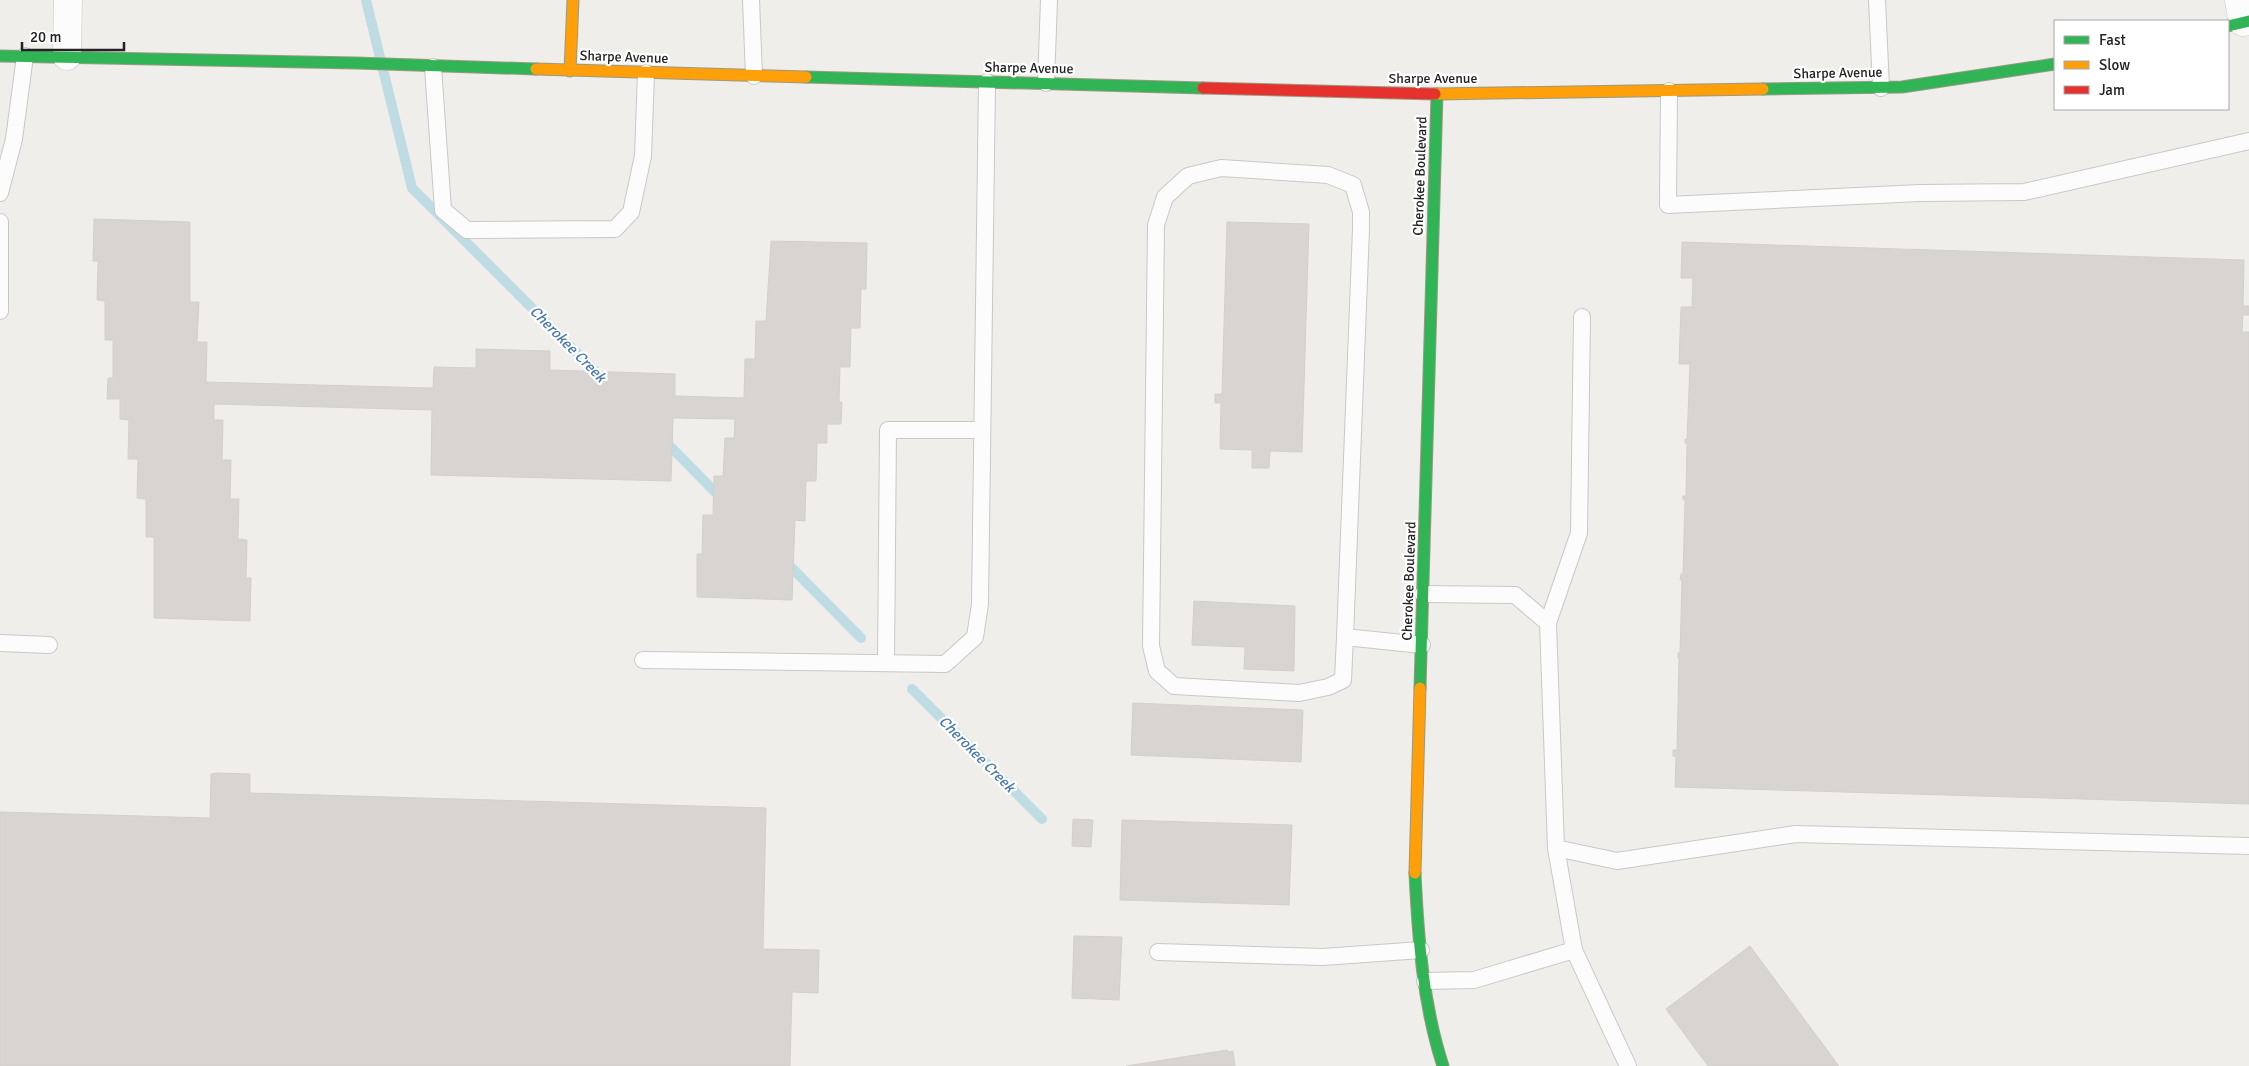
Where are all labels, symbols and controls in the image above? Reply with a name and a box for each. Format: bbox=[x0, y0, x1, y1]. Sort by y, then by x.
scale bar bbox=[22, 20, 125, 52]
legend bbox=[2054, 20, 2229, 110]
text: 20 m bbox=[30, 28, 61, 46]
text: Fast bbox=[2099, 31, 2126, 49]
street label: Sharpe Avenue bbox=[579, 47, 669, 67]
text: Slow bbox=[2099, 56, 2130, 74]
street label: Sharpe Avenue bbox=[984, 59, 1074, 77]
street label: Sharpe Avenue bbox=[1793, 64, 1883, 82]
street label: Sharpe Avenue bbox=[1389, 70, 1477, 87]
text: Jam bbox=[2099, 81, 2125, 99]
street label: Cherokee Boulevard bbox=[1409, 116, 1431, 236]
water label: Cherokee Creek bbox=[526, 302, 611, 387]
street label: Cherokee Boulevard bbox=[1398, 521, 1420, 641]
water label: Cherokee Creek bbox=[935, 712, 1020, 797]

